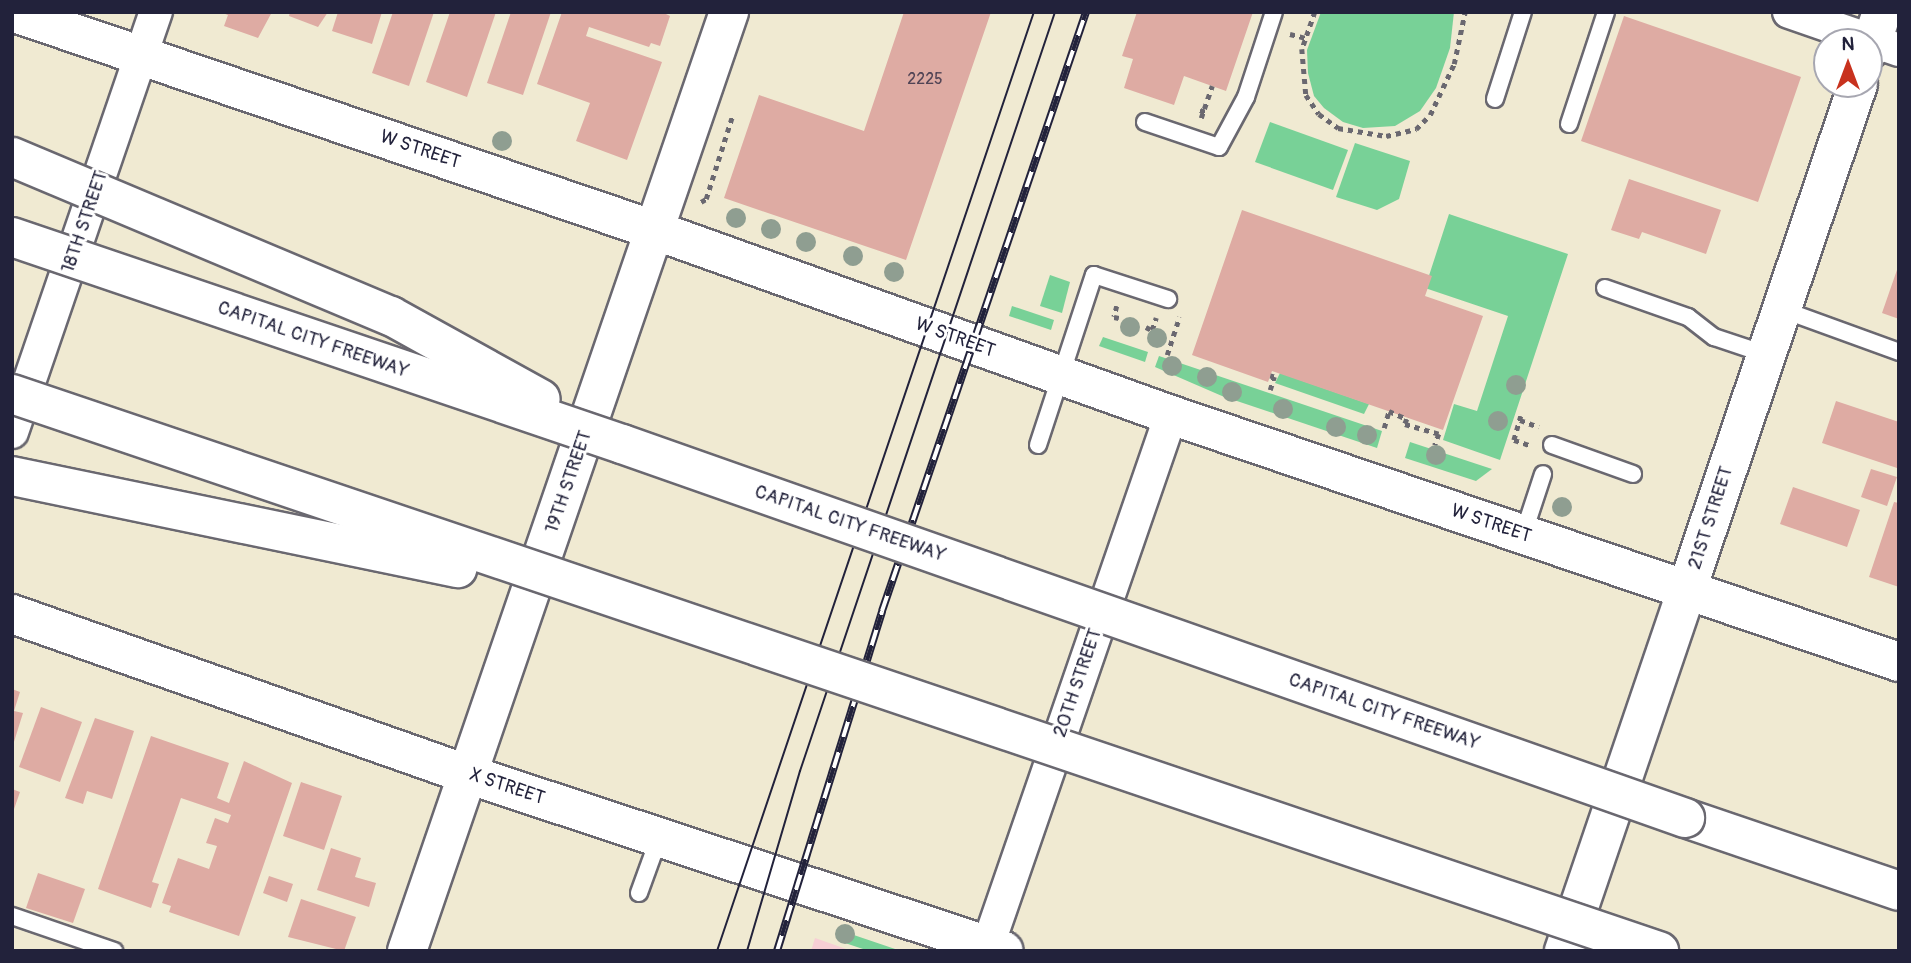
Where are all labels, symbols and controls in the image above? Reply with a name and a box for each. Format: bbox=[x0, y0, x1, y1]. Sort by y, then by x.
north arrow bbox=[1813, 28, 1883, 98]
text: N bbox=[1842, 32, 1854, 56]
house number: 2225 bbox=[907, 69, 943, 89]
street label: W STREET bbox=[377, 126, 463, 174]
street label: 18TH STREET bbox=[57, 168, 113, 276]
street label: CAPITAL CITY FREEWAY bbox=[215, 297, 411, 383]
street label: W STREET bbox=[912, 313, 998, 363]
street label: 19TH STREET bbox=[541, 428, 597, 536]
street label: 21ST STREET bbox=[1684, 464, 1738, 572]
street label: CAPITAL CITY FREEWAY bbox=[752, 481, 948, 567]
street label: W STREET bbox=[1448, 500, 1534, 548]
street label: 20TH STREET bbox=[1049, 626, 1107, 740]
street label: CAPITAL CITY FREEWAY bbox=[1286, 669, 1482, 755]
street label: X STREET bbox=[466, 764, 548, 810]

